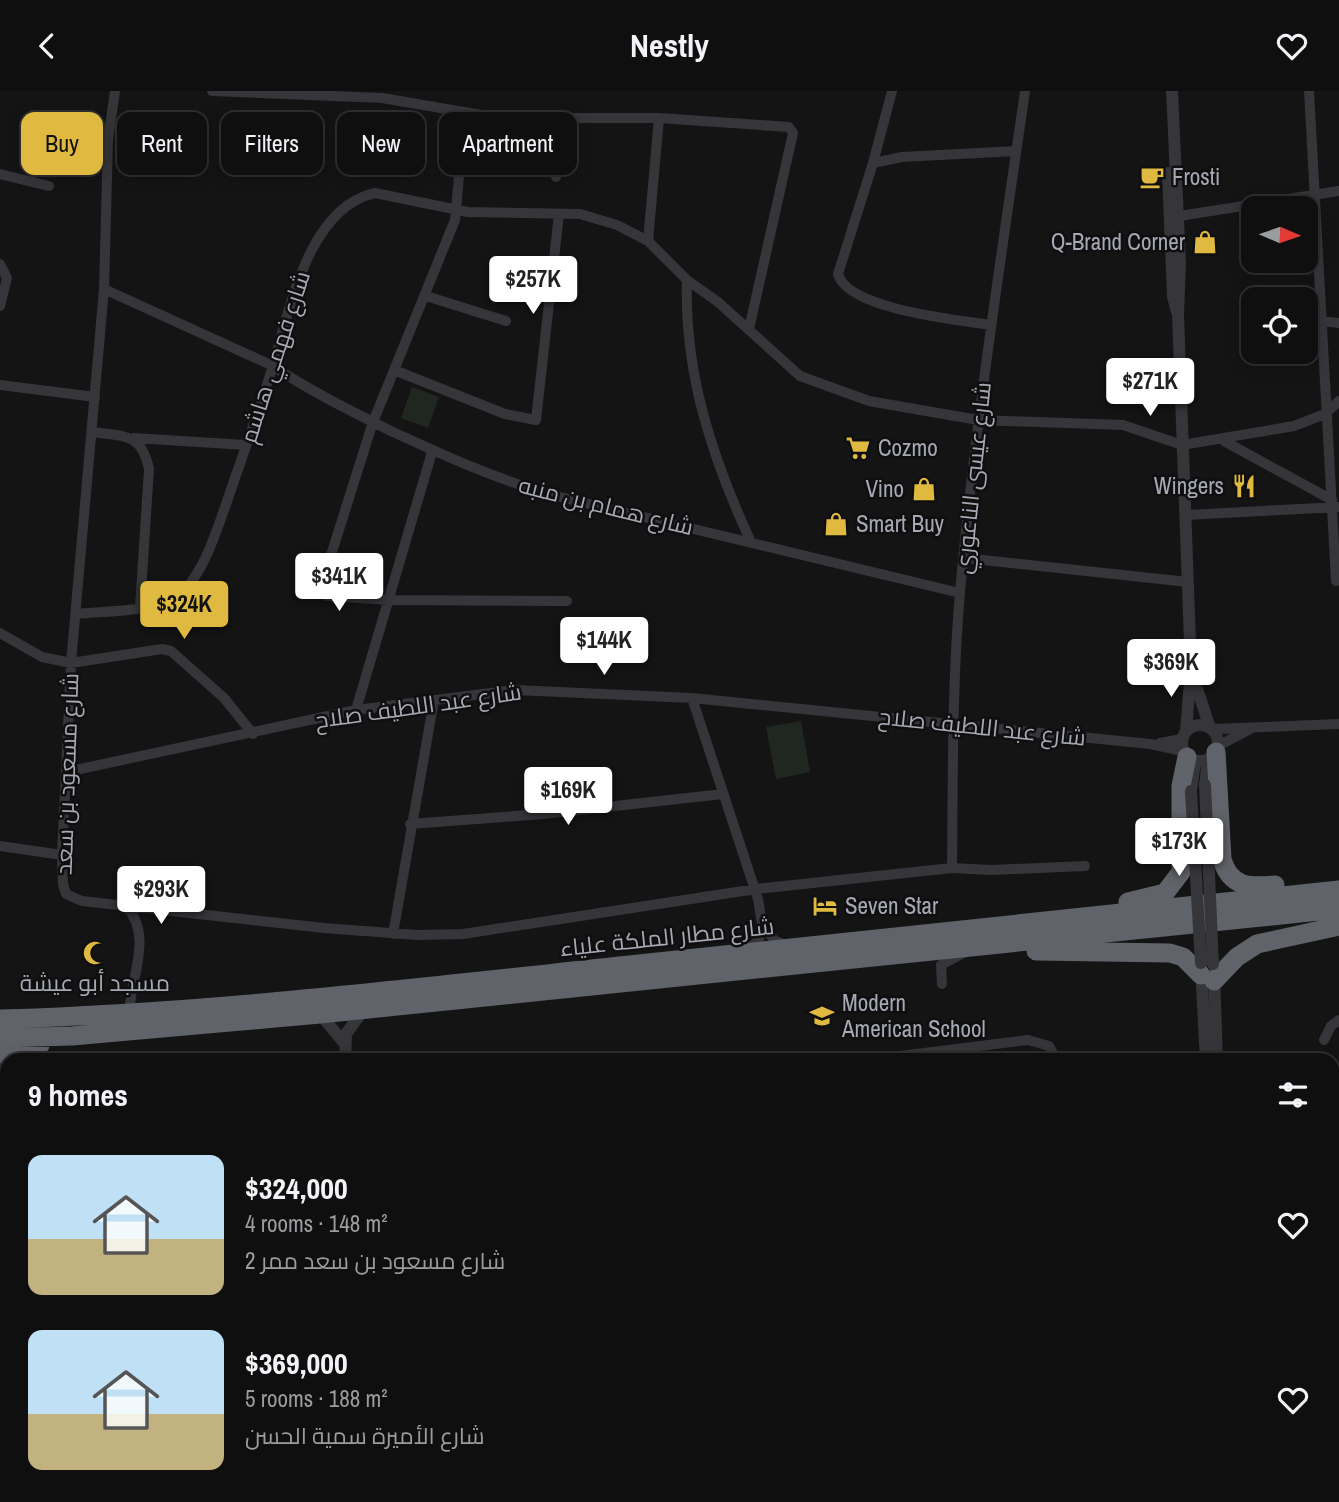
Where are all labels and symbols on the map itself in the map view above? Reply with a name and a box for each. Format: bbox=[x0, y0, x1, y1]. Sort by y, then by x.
place label: Frosti bbox=[1172, 161, 1220, 192]
cafe icon: Frosti bbox=[1138, 163, 1166, 191]
north arrow bbox=[1241, 196, 1318, 273]
place label: Q-Brand Corner bbox=[1051, 226, 1186, 257]
shop icon: Q-Brand Corner bbox=[1191, 228, 1219, 256]
pin: $257K bbox=[484, 257, 582, 316]
street label: شارع فهمي هاشم bbox=[232, 267, 320, 448]
pin: $271K bbox=[1101, 359, 1199, 418]
street label: شارع عيسى الناعوري bbox=[947, 380, 1001, 576]
place label: Cozmo bbox=[878, 432, 938, 463]
supermarket icon: Cozmo bbox=[844, 434, 872, 462]
street label: شارع همام بن منبه bbox=[515, 469, 697, 543]
place label: Wingers bbox=[1154, 470, 1224, 501]
restaurant icon: Wingers bbox=[1230, 472, 1258, 500]
place label: Vino bbox=[866, 473, 904, 504]
shop icon: Vino bbox=[910, 475, 938, 503]
place label: Smart Buy bbox=[856, 508, 945, 539]
shop icon: Smart Buy bbox=[822, 510, 850, 538]
pin: $341K bbox=[290, 553, 388, 613]
pin: $324K bbox=[135, 581, 233, 641]
pin: $144K bbox=[555, 617, 653, 677]
pin: $369K bbox=[1122, 639, 1220, 699]
street label: شارع مسعود بن سعد bbox=[47, 672, 87, 876]
street label: شارع عبد اللطيف صلاح bbox=[313, 676, 523, 736]
street label: شارع عبد اللطيف صلاح bbox=[877, 700, 1087, 754]
pin: $169K bbox=[519, 767, 617, 827]
pin: $173K bbox=[1130, 819, 1228, 878]
pin: $293K bbox=[112, 867, 210, 926]
place label: Seven Star bbox=[845, 890, 939, 921]
hotel icon: Seven Star bbox=[811, 892, 839, 920]
street label: شارع مطار الملكة علياء bbox=[558, 910, 776, 964]
mosque icon: مسجد أبو عيشة bbox=[81, 939, 109, 967]
place label: مسجد أبو عيشة bbox=[20, 967, 170, 998]
place label: Modern American School bbox=[841, 987, 986, 1044]
school or university icon: Modern American School bbox=[808, 1002, 836, 1030]

